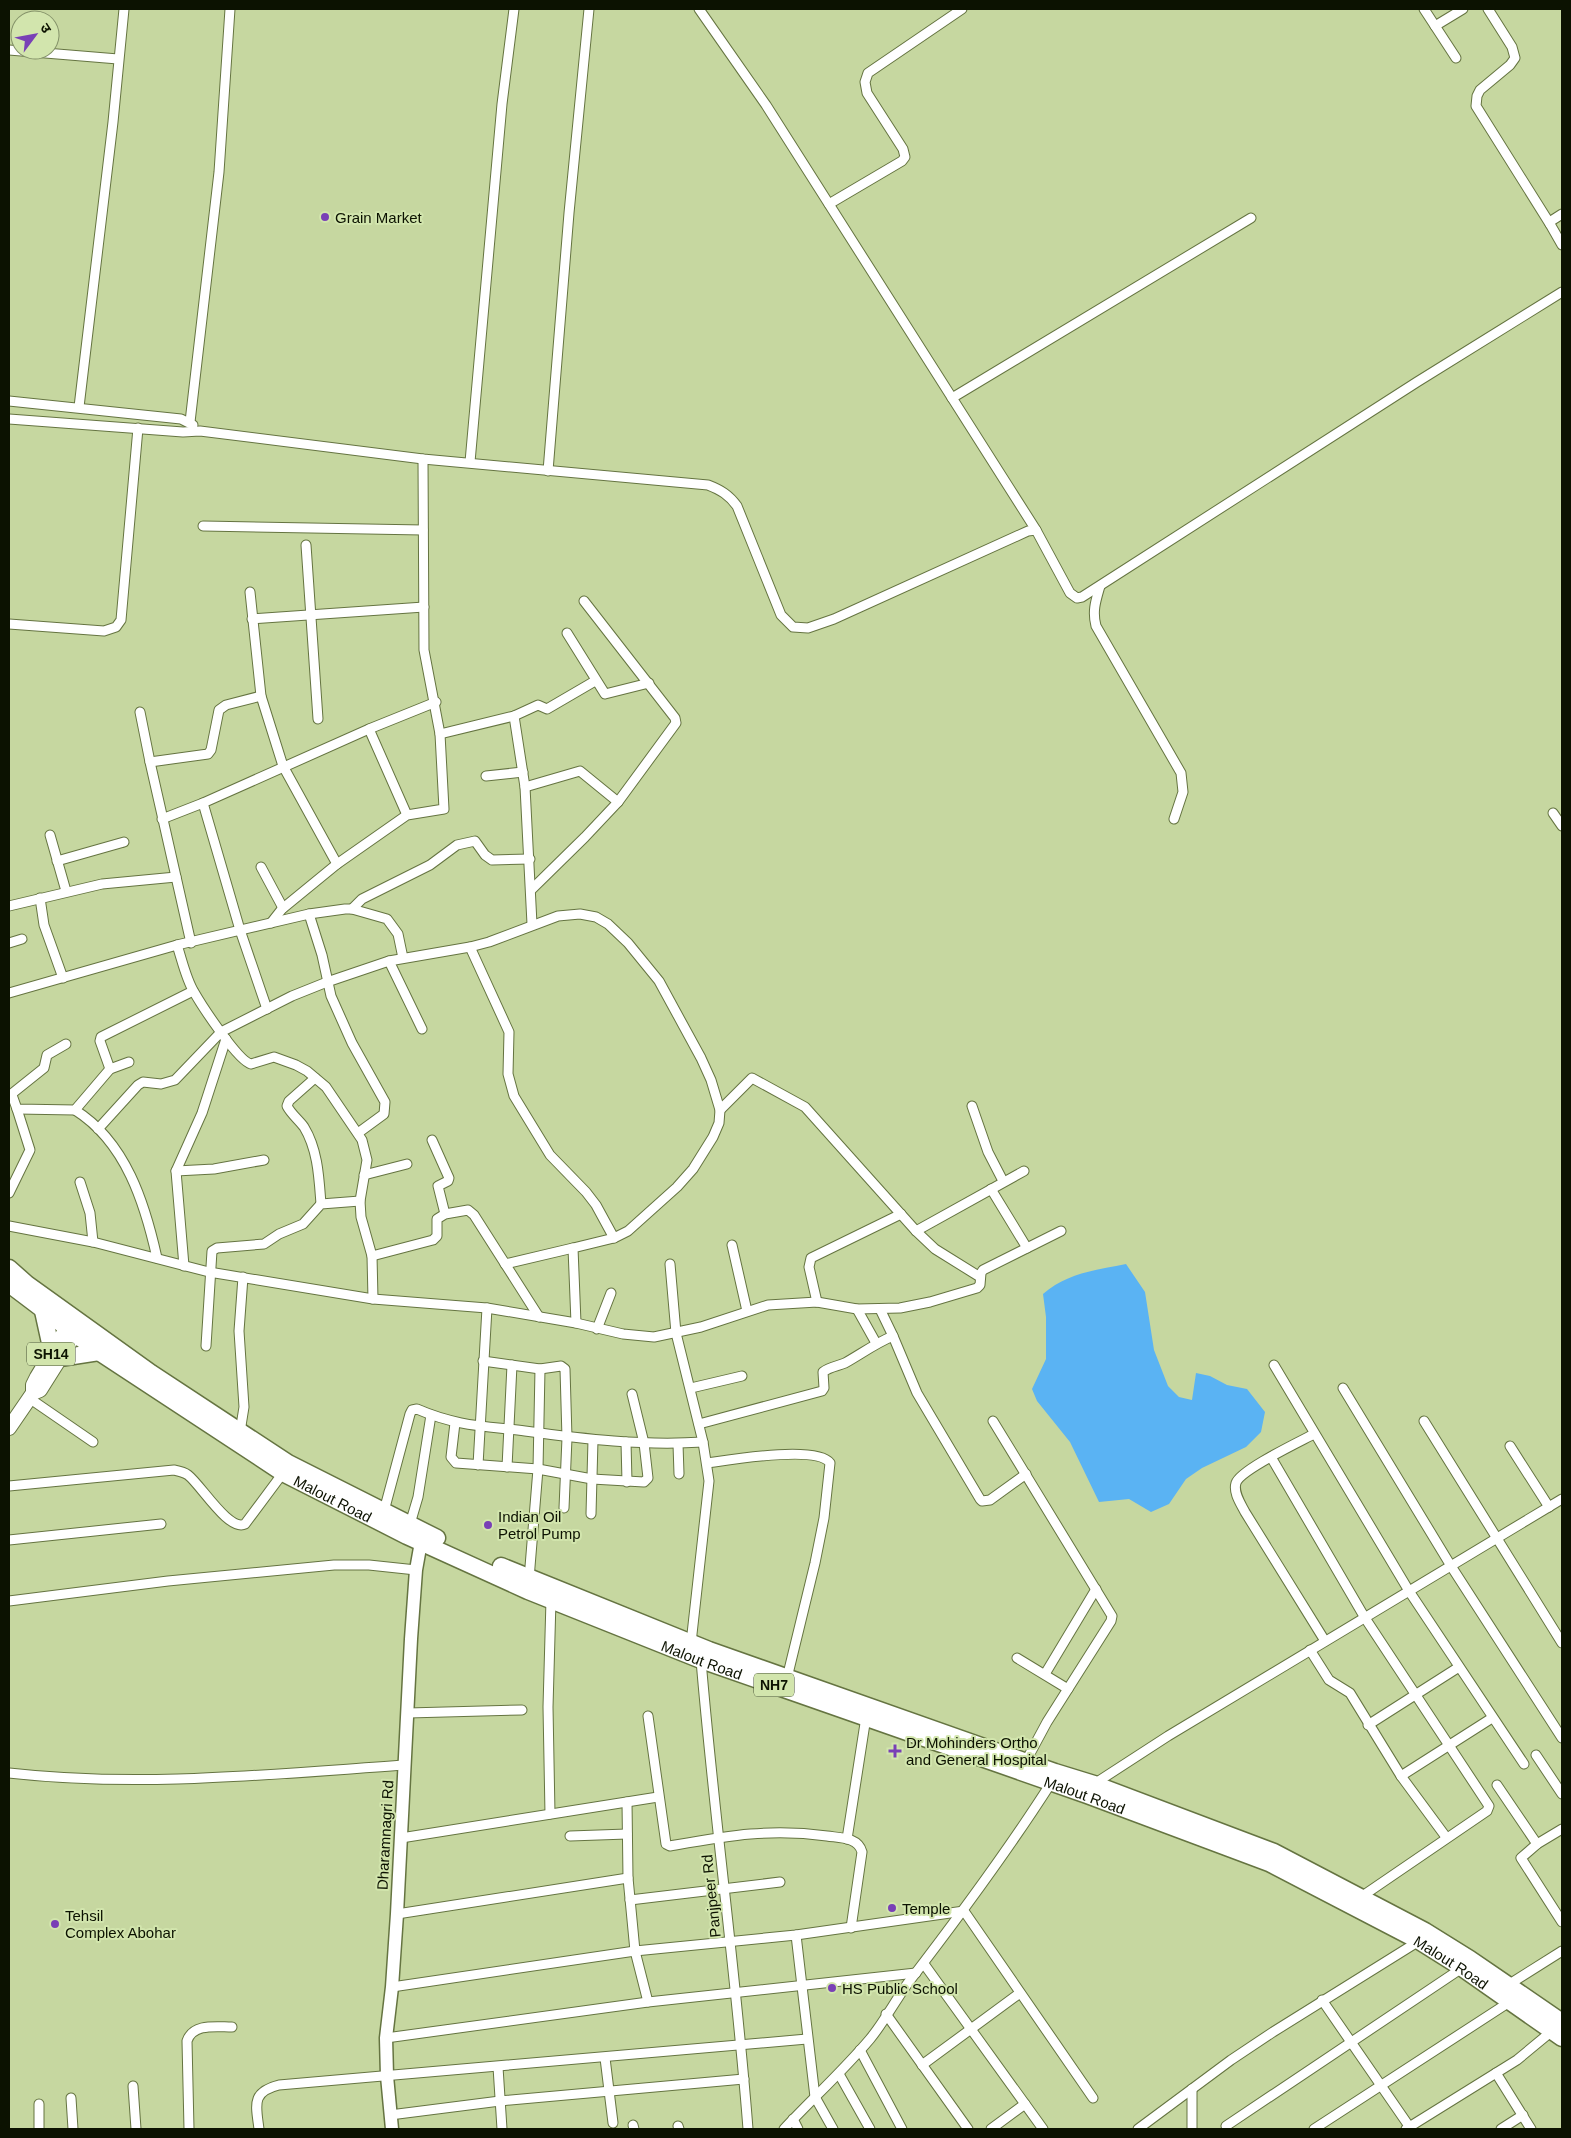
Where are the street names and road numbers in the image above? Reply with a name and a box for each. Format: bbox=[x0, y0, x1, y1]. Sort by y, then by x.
road number: SH14 bbox=[27, 1342, 75, 1366]
street label: Malout Road bbox=[291, 1472, 375, 1525]
street label: Malout Road bbox=[659, 1637, 745, 1682]
road number: NH7 bbox=[754, 1674, 794, 1696]
street label: Malout Road bbox=[1042, 1772, 1128, 1817]
street label: Dharamnagri Rd bbox=[374, 1780, 396, 1890]
street label: Panjpeer Rd bbox=[698, 1854, 724, 1938]
street label: Malout Road bbox=[1411, 1932, 1492, 1992]

